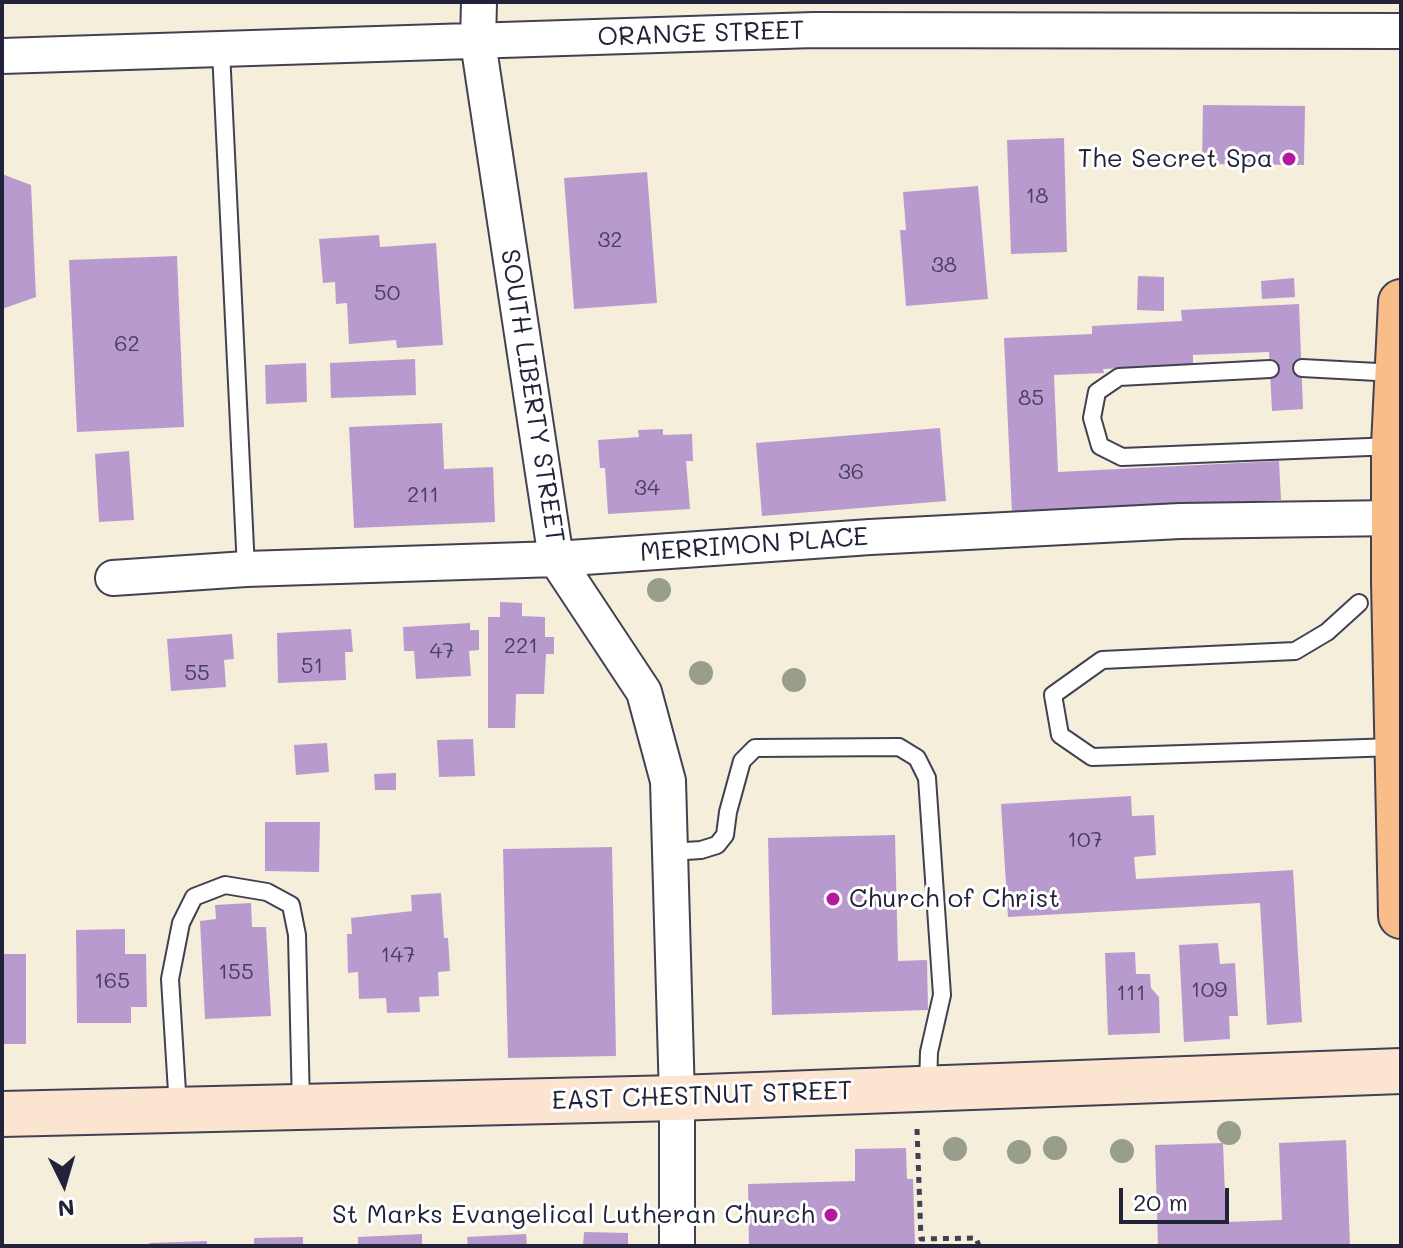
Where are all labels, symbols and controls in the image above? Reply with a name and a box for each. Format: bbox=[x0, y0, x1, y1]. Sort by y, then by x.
street label: ORANGE STREET bbox=[597, 15, 805, 53]
place label: The Secret Spa bbox=[1078, 143, 1273, 175]
marker: The Secret Spa bbox=[1280, 150, 1298, 168]
house number: 18 bbox=[1025, 183, 1049, 209]
house number: 32 bbox=[597, 227, 623, 253]
street label: SOUTH LIBERTY STREET bbox=[493, 247, 571, 545]
house number: 38 bbox=[931, 252, 957, 278]
house number: 50 bbox=[374, 280, 400, 306]
house number: 62 bbox=[114, 331, 140, 357]
house number: 85 bbox=[1018, 385, 1044, 411]
house number: 36 bbox=[838, 459, 864, 485]
house number: 34 bbox=[634, 475, 660, 501]
house number: 211 bbox=[407, 482, 439, 508]
street label: MERRIMON PLACE bbox=[639, 521, 869, 569]
house number: 221 bbox=[504, 633, 538, 659]
house number: 47 bbox=[429, 638, 455, 664]
house number: 51 bbox=[301, 653, 323, 679]
house number: 55 bbox=[184, 660, 210, 686]
house number: 107 bbox=[1067, 827, 1103, 853]
place label: Church of Christ bbox=[849, 883, 1060, 915]
marker: Church of Christ bbox=[824, 890, 842, 908]
house number: 147 bbox=[381, 942, 415, 968]
house number: 155 bbox=[218, 959, 254, 985]
house number: 165 bbox=[94, 968, 130, 994]
house number: 109 bbox=[1191, 977, 1227, 1003]
house number: 111 bbox=[1116, 980, 1146, 1006]
street label: EAST CHESTNUT STREET bbox=[551, 1075, 853, 1117]
north arrow bbox=[24, 1144, 104, 1224]
scale bar bbox=[1123, 1172, 1233, 1222]
text: 20 m bbox=[1133, 1186, 1188, 1217]
text: N bbox=[57, 1193, 76, 1224]
place label: St Marks Evangelical Lutheran Church bbox=[332, 1199, 815, 1231]
marker: St Marks Evangelical Lutheran Church bbox=[822, 1206, 840, 1224]

